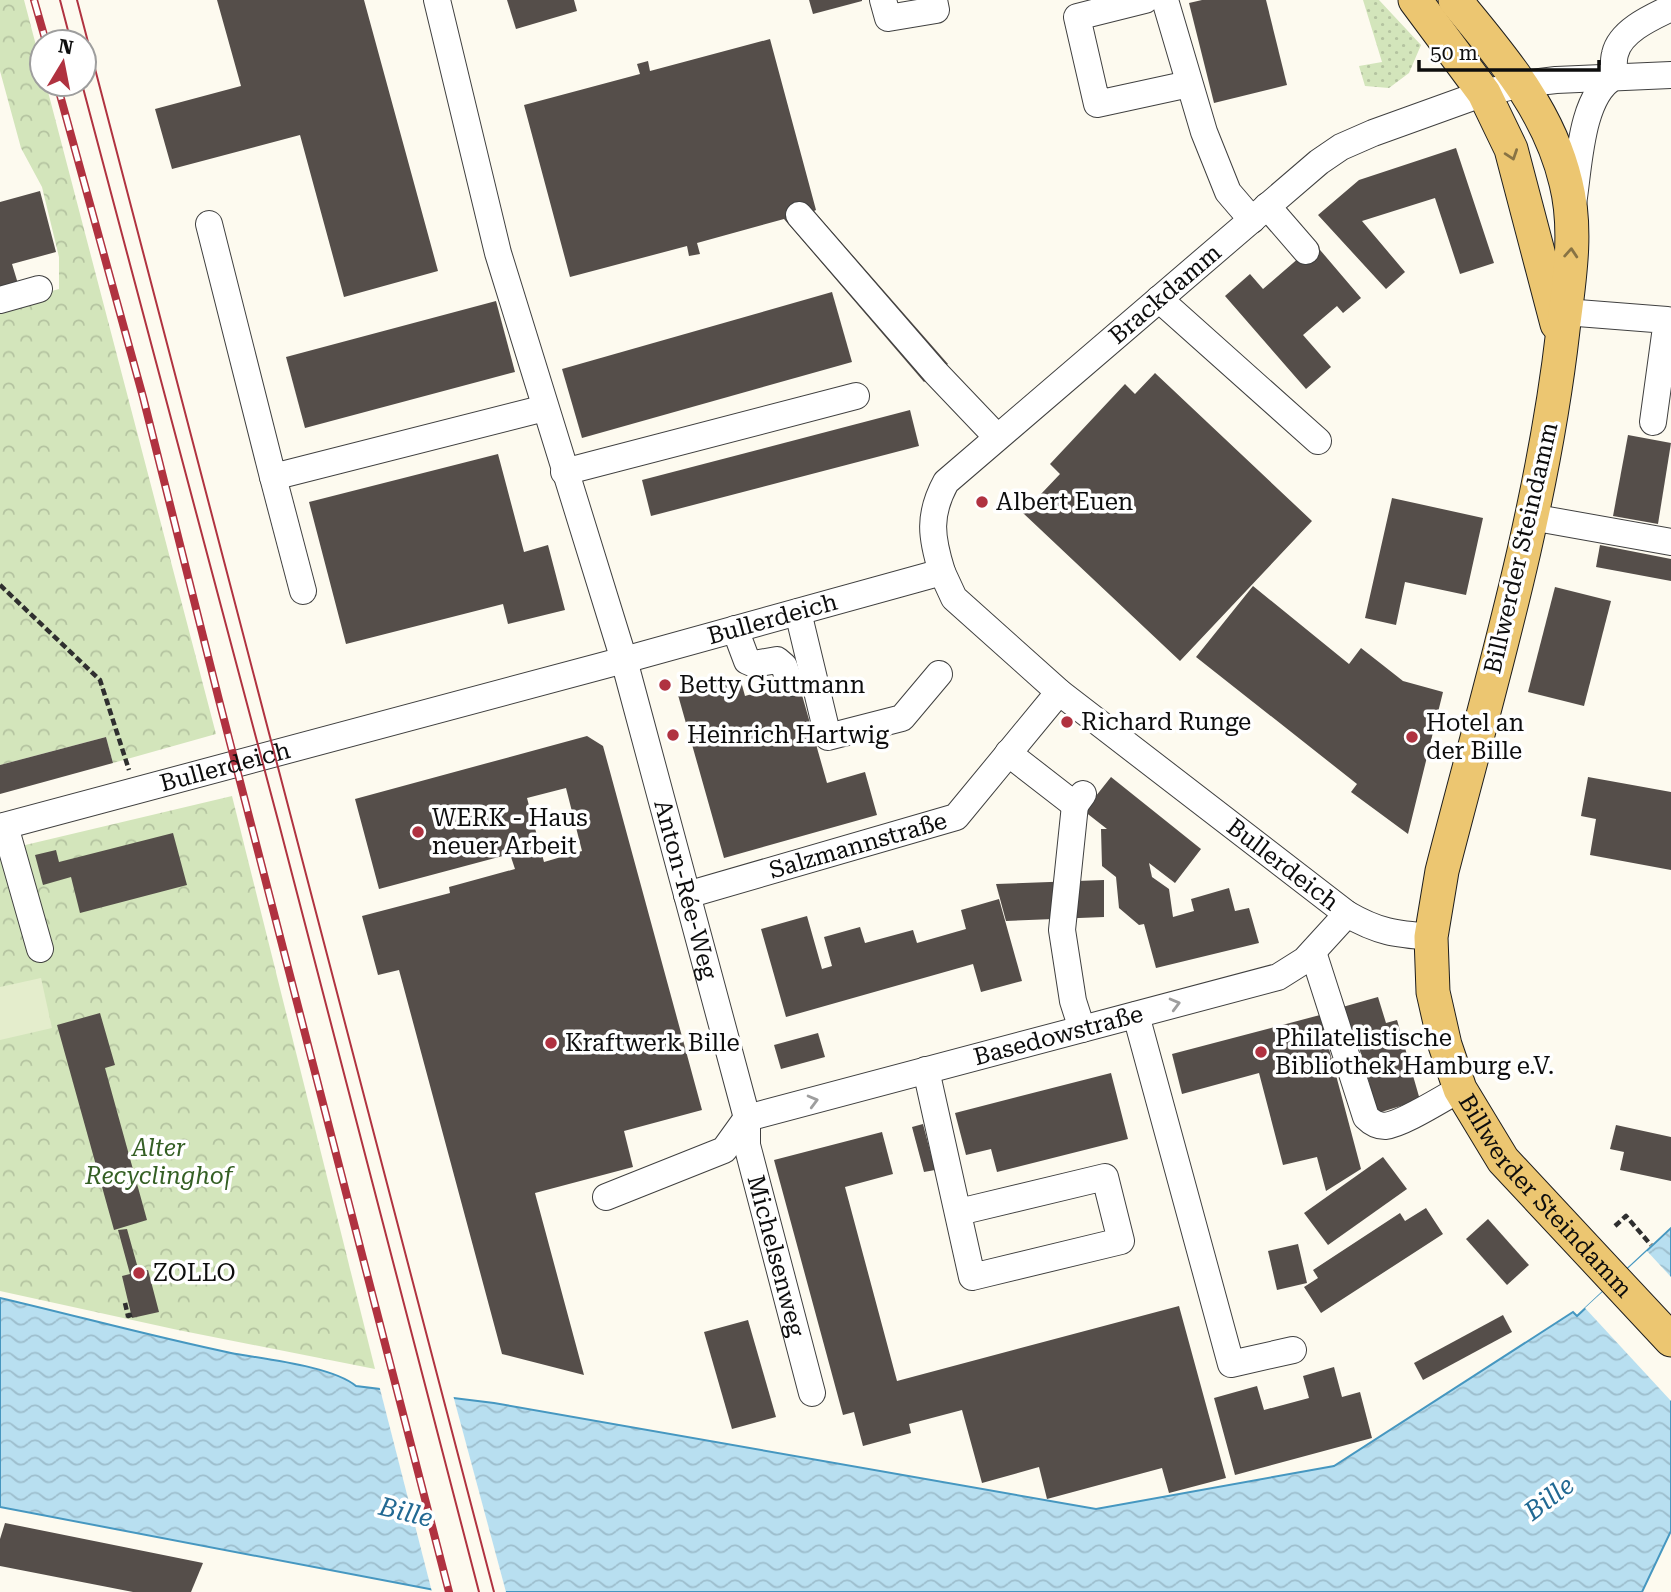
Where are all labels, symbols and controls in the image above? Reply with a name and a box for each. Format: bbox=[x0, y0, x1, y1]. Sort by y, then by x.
north arrow bbox=[28, 28, 98, 98]
scale bar bbox=[1419, 28, 1599, 72]
text: N bbox=[57, 34, 75, 59]
text: 50 m bbox=[1430, 41, 1478, 65]
one-way arrow bbox=[1504, 149, 1518, 161]
street label: Brackdamm bbox=[1103, 238, 1227, 350]
one-way arrow bbox=[1563, 247, 1578, 258]
street label: Billwerder Steindamm bbox=[1478, 419, 1564, 676]
place label: Albert Euen bbox=[996, 488, 1133, 516]
marker: Albert Euen bbox=[974, 494, 990, 510]
street label: Bullerdeich bbox=[704, 588, 841, 650]
place label: Betty Guttmann bbox=[679, 671, 865, 699]
marker: Betty Guttmann bbox=[657, 677, 673, 693]
place label: Richard Runge bbox=[1081, 708, 1251, 736]
place label: Hotel an der Bille bbox=[1426, 709, 1524, 765]
marker: Richard Runge bbox=[1059, 714, 1075, 730]
place label: Heinrich Hartwig bbox=[687, 721, 889, 749]
marker: Heinrich Hartwig bbox=[665, 727, 681, 743]
marker: Hotel an der Bille bbox=[1404, 729, 1420, 745]
street label: Bullerdeich bbox=[157, 736, 293, 798]
street label: Anton-Rée-Weg bbox=[648, 797, 723, 983]
place label: WERK - Haus neuer Arbeit bbox=[432, 804, 588, 860]
street label: Salzmannstraße bbox=[766, 806, 950, 884]
street label: Bullerdeich bbox=[1221, 813, 1344, 916]
marker: WERK - Haus neuer Arbeit bbox=[410, 824, 426, 840]
one-way arrow bbox=[1168, 998, 1180, 1013]
street label: Basedowstraße bbox=[970, 999, 1146, 1071]
place label: Philatelistische Bibliothek Hamburg e.V. bbox=[1275, 1024, 1554, 1080]
place label: Kraftwerk Bille bbox=[565, 1029, 740, 1057]
marker: Kraftwerk Bille bbox=[543, 1035, 559, 1051]
marker: Philatelistische Bibliothek Hamburg e.V. bbox=[1253, 1044, 1269, 1060]
street label: Billwerder Steindamm bbox=[1452, 1089, 1638, 1303]
one-way arrow bbox=[807, 1095, 819, 1109]
park label: Alter Recyclinghof bbox=[84, 1134, 236, 1190]
street label: Michelsenweg bbox=[741, 1172, 811, 1340]
place label: ZOLLO bbox=[153, 1259, 236, 1287]
marker: ZOLLO bbox=[131, 1265, 147, 1281]
water label: Bille bbox=[1518, 1470, 1580, 1527]
water label: Bille bbox=[375, 1491, 436, 1533]

